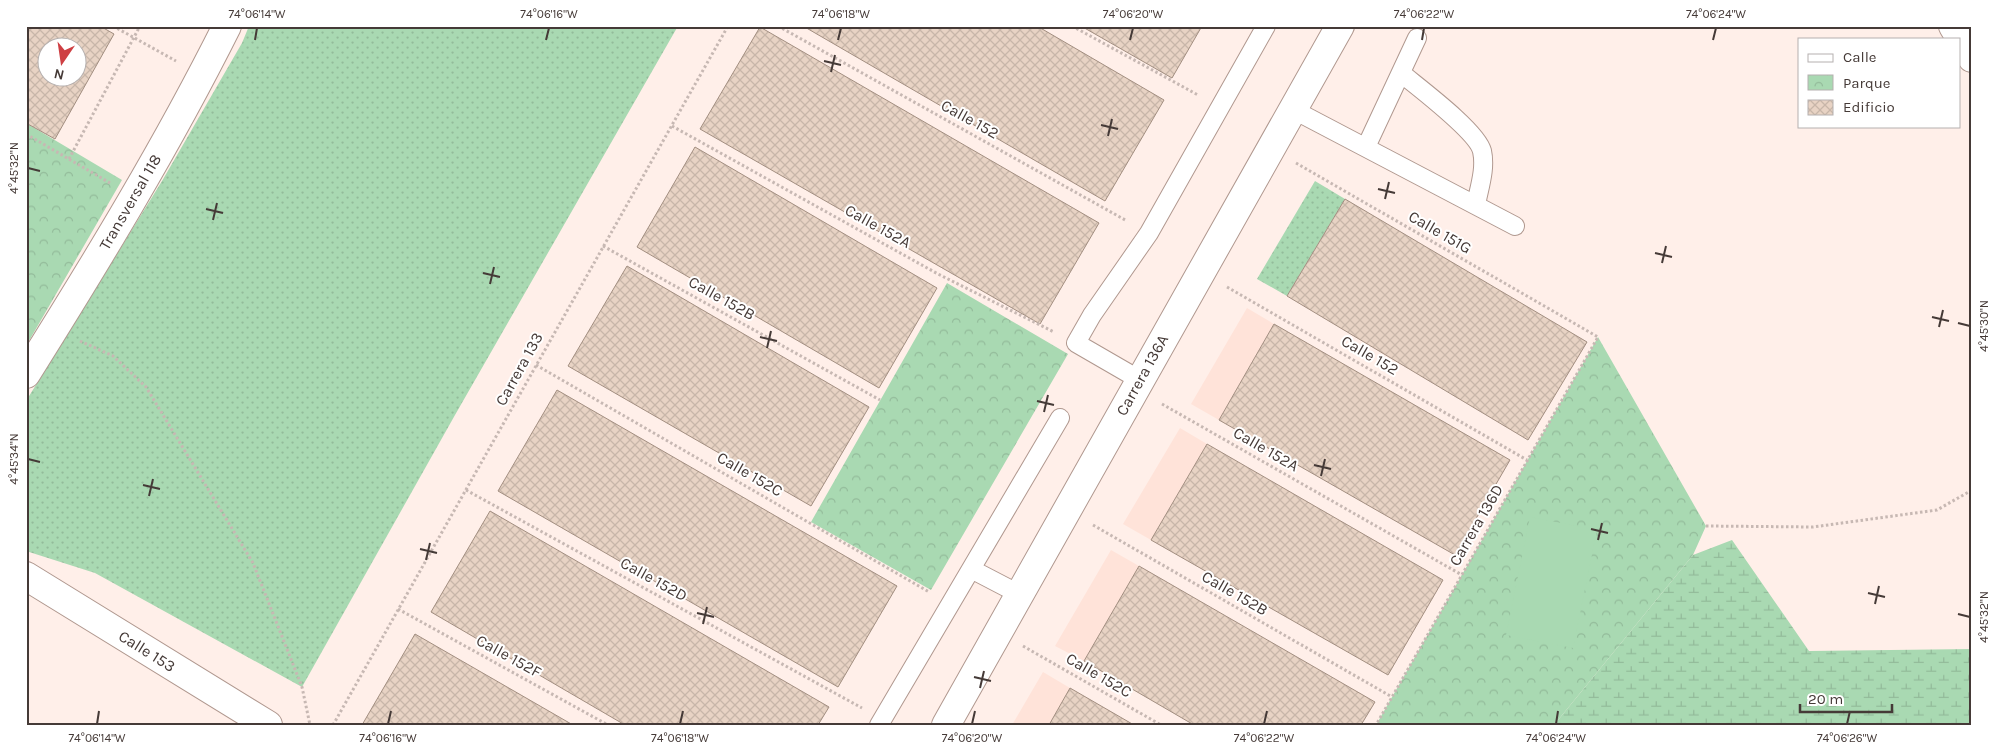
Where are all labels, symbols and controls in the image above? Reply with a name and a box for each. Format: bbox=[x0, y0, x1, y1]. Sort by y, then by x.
text: 74°06'14"W bbox=[228, 7, 286, 21]
text: 74°06'16"W bbox=[520, 7, 578, 21]
text: 74°06'18"W bbox=[812, 7, 870, 21]
text: 74°06'20"W bbox=[1103, 7, 1164, 21]
text: 74°06'22"W bbox=[1394, 7, 1454, 21]
text: 74°06'24"W bbox=[1686, 7, 1746, 21]
north arrow bbox=[38, 38, 88, 88]
legend bbox=[1798, 38, 1960, 128]
text: Calle bbox=[1843, 48, 1877, 66]
text: N bbox=[52, 65, 66, 84]
text: Parque bbox=[1843, 74, 1891, 92]
street label: Calle 152 bbox=[938, 95, 1002, 143]
text: Edificio bbox=[1843, 98, 1895, 116]
text: 4°45'32"N bbox=[7, 142, 21, 194]
street label: Transversal 118 bbox=[95, 151, 165, 253]
street label: Calle 152A bbox=[842, 200, 914, 252]
street label: Calle 151G bbox=[1405, 206, 1475, 258]
street label: Calle 152B bbox=[685, 272, 759, 324]
text: 4°45'30"N bbox=[1977, 300, 1991, 352]
street label: Carrera 133 bbox=[491, 329, 547, 409]
street label: Carrera 136A bbox=[1112, 331, 1172, 419]
street label: Calle 152 bbox=[1338, 331, 1402, 379]
street label: Calle 152A bbox=[1230, 423, 1302, 475]
text: 4°45'34"N bbox=[7, 433, 21, 485]
street label: Calle 152C bbox=[714, 448, 787, 501]
street label: Carrera 136D bbox=[1445, 481, 1507, 569]
street label: Calle 152D bbox=[617, 553, 691, 605]
street label: Calle 152B bbox=[1199, 566, 1271, 620]
text: 4°45'32"N bbox=[1977, 591, 1991, 643]
street label: Calle 153 bbox=[115, 626, 179, 676]
street label: Calle 152F bbox=[473, 630, 545, 682]
street label: Calle 152C bbox=[1063, 649, 1136, 702]
scale bar bbox=[1800, 681, 1893, 713]
text: 20 m bbox=[1808, 690, 1843, 708]
text: 74°06'14"W bbox=[68, 731, 126, 745]
text: 74°06'16"W bbox=[359, 731, 417, 745]
text: 74°06'18"W bbox=[651, 731, 709, 745]
text: 74°06'20"W bbox=[942, 731, 1003, 745]
text: 74°06'22"W bbox=[1234, 731, 1294, 745]
text: 74°06'24"W bbox=[1526, 731, 1586, 745]
text: 74°06'26"W bbox=[1817, 731, 1877, 745]

